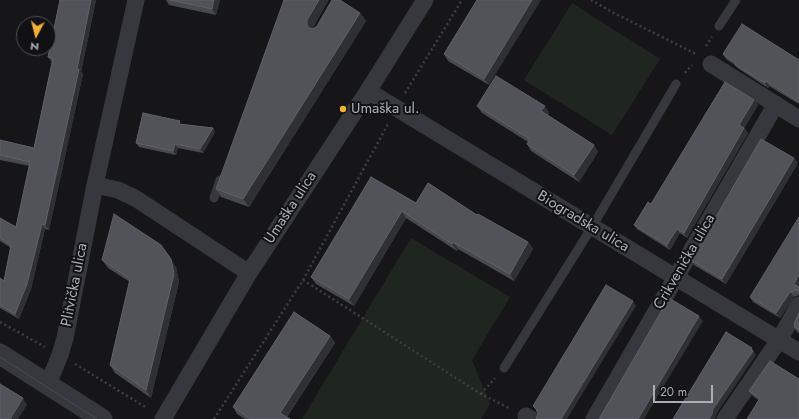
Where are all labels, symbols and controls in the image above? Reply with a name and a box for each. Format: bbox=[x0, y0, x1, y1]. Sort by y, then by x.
north arrow bbox=[16, 16, 56, 56]
text: N bbox=[29, 38, 40, 55]
place label: Umaška ul. bbox=[351, 100, 419, 118]
marker: Umaška ul. bbox=[338, 104, 348, 114]
street label: Umaška ulica bbox=[261, 169, 321, 247]
street label: Biogradska ulica bbox=[534, 188, 632, 256]
street label: Crikvenička ulica bbox=[650, 211, 720, 313]
street label: Plitvička ulica bbox=[58, 242, 92, 328]
scale bar bbox=[655, 377, 715, 403]
text: 20 m bbox=[660, 383, 687, 401]

